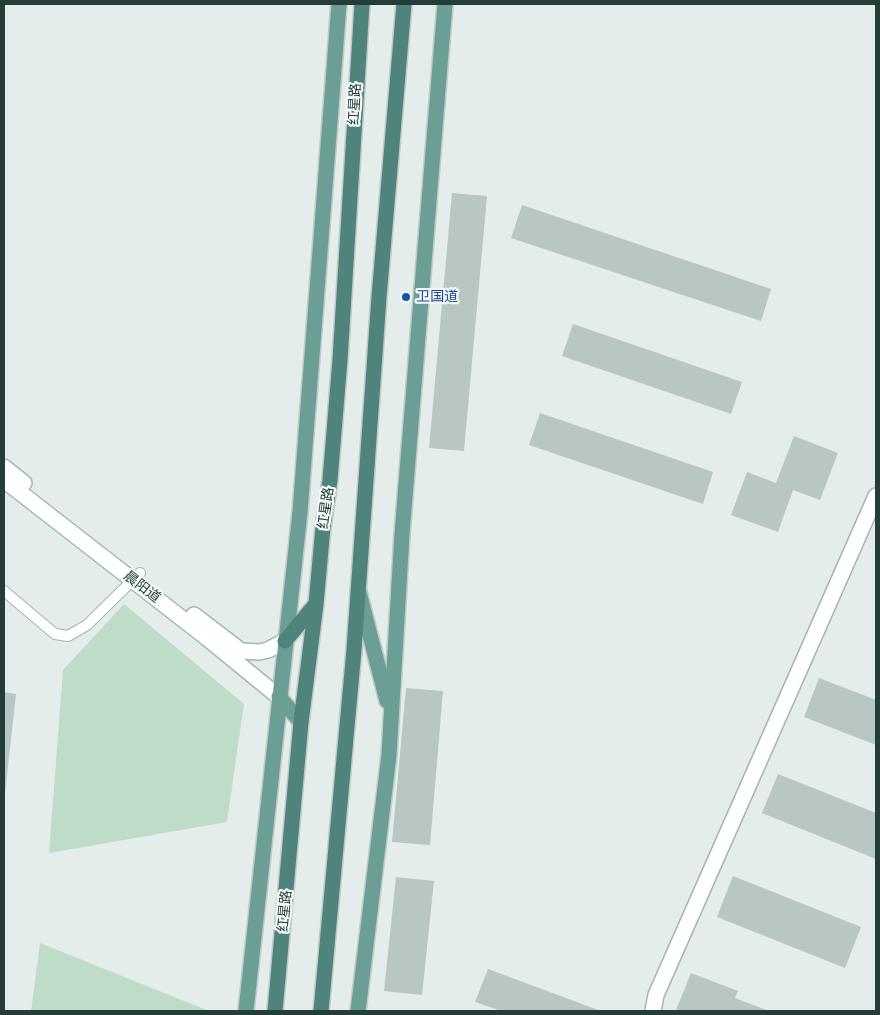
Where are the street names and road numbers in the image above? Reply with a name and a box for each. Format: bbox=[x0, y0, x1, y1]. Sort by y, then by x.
street label: 红星路 bbox=[346, 83, 364, 125]
street label: 红星路 bbox=[315, 486, 337, 530]
street label: 晨阳道 bbox=[120, 567, 164, 607]
street label: 红星路 bbox=[275, 889, 295, 933]

